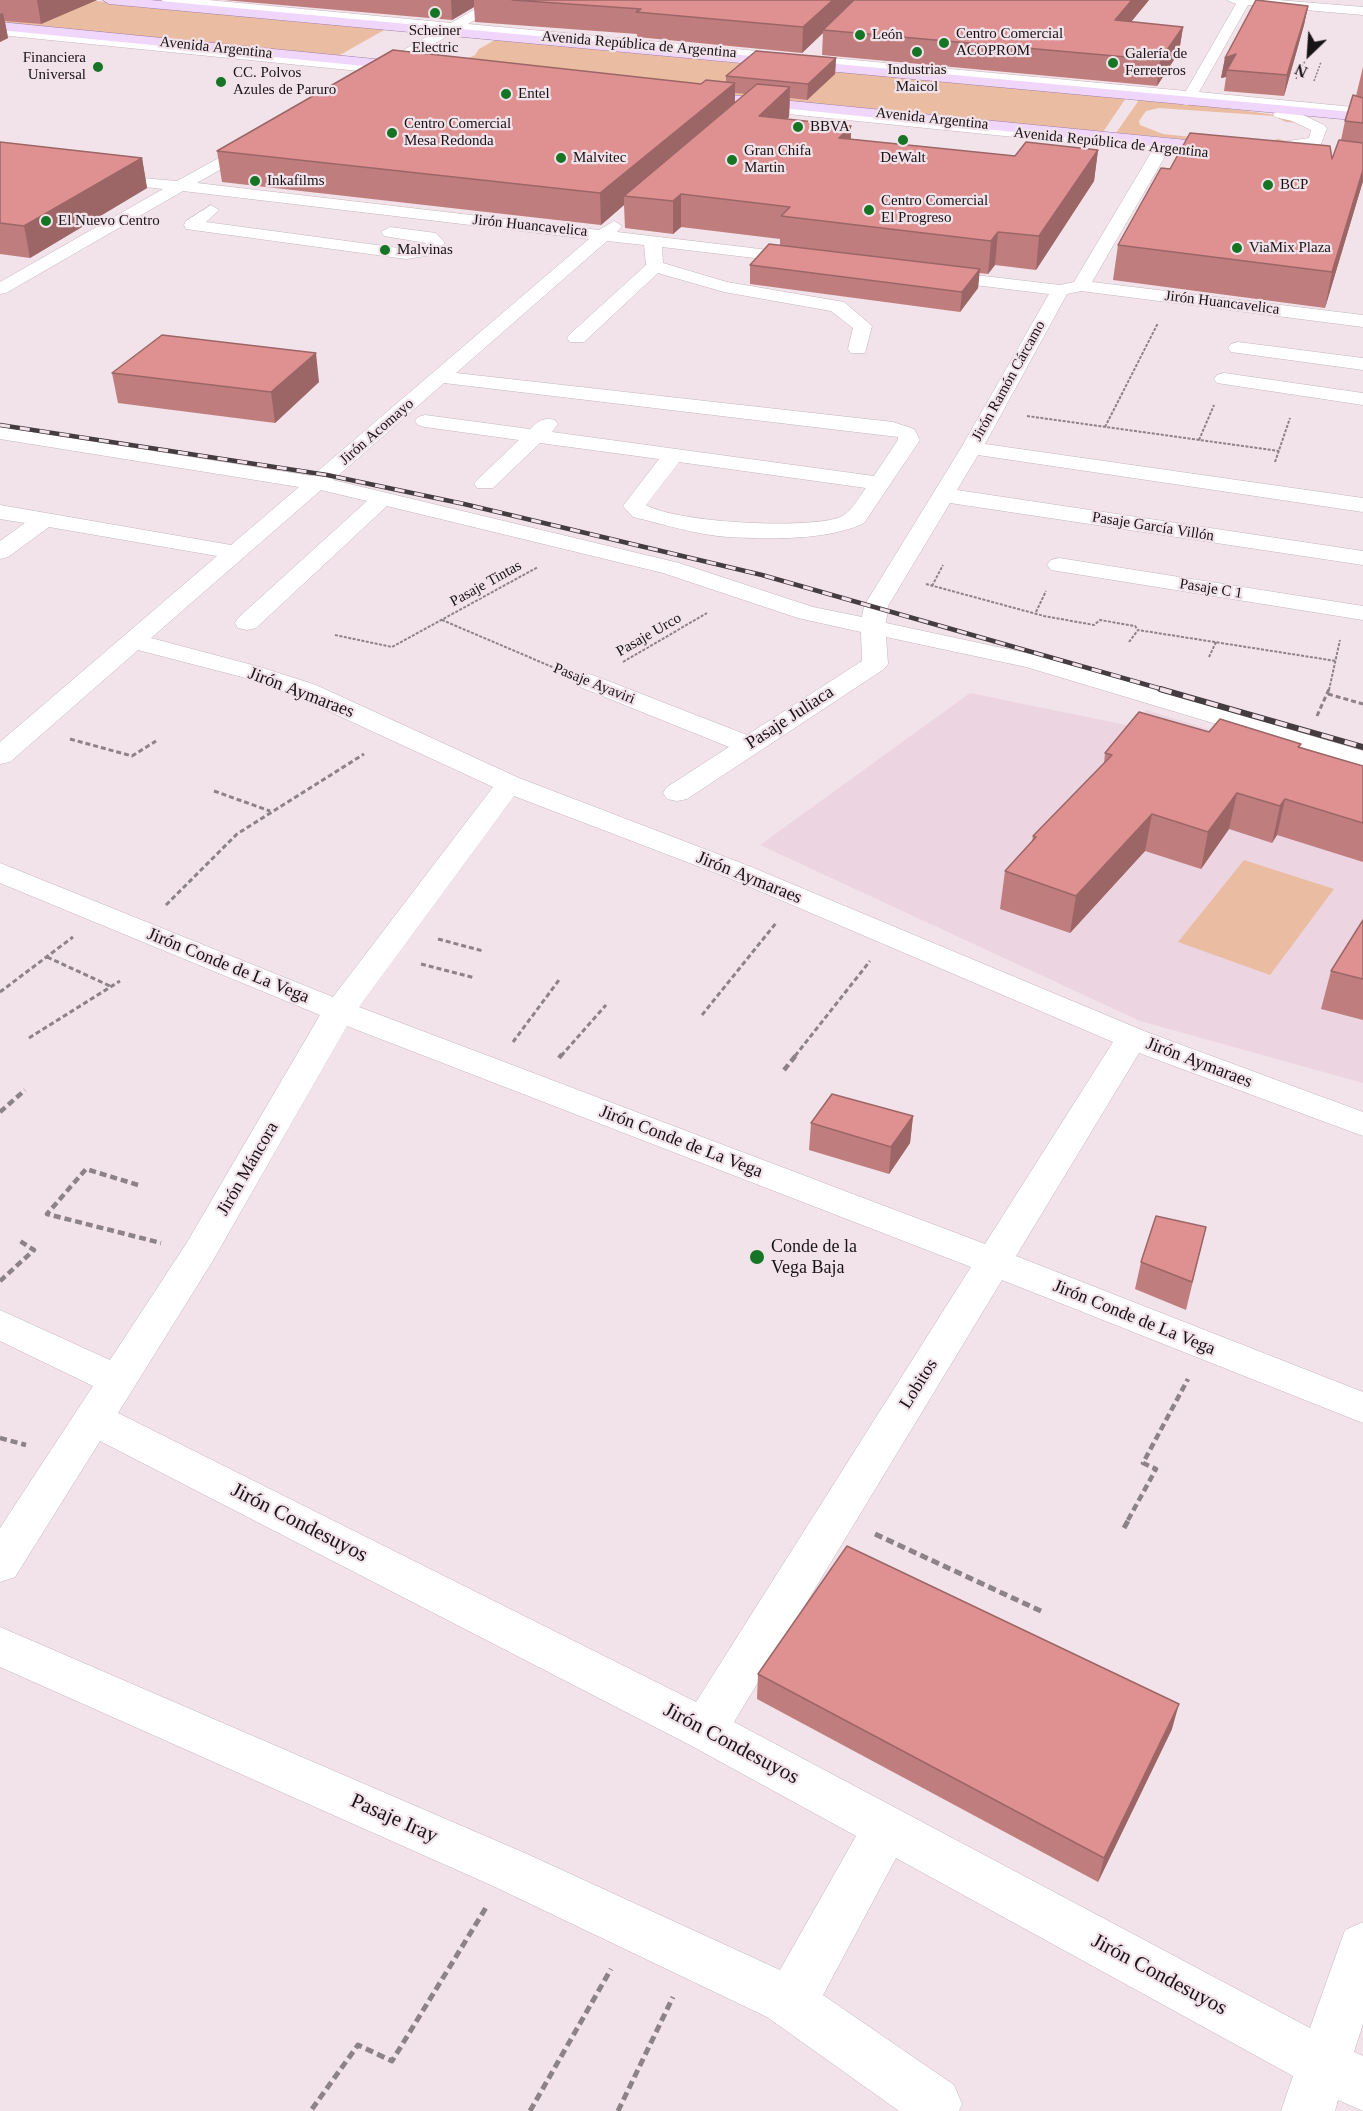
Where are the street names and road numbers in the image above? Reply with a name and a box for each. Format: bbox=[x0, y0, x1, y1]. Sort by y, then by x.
street label: Avenida República de Argentina bbox=[541, 28, 737, 62]
street label: Avenida Argentina bbox=[159, 33, 273, 63]
street label: Avenida Argentina bbox=[875, 104, 989, 134]
street label: Avenida República de Argentina bbox=[1013, 124, 1209, 162]
street label: Jirón Huancavelica bbox=[472, 211, 588, 241]
street label: Jirón Huancavelica bbox=[1164, 287, 1280, 319]
street label: Jirón Ramón Cárcamo bbox=[968, 318, 1050, 444]
street label: Jirón Acomayo bbox=[336, 395, 418, 469]
street label: Pasaje García Villón bbox=[1091, 508, 1215, 546]
street label: Pasaje Tintas bbox=[447, 557, 525, 611]
street label: Pasaje C 1 bbox=[1178, 575, 1244, 603]
street label: Pasaje Urco bbox=[613, 609, 685, 661]
street label: Pasaje Ayaviri bbox=[551, 659, 637, 709]
street label: Jirón Aymaraes bbox=[245, 663, 357, 723]
street label: Pasaje Juliaca bbox=[742, 682, 838, 754]
street label: Jirón Aymaraes bbox=[693, 847, 805, 909]
street label: Jirón Conde de La Vega bbox=[144, 924, 312, 1008]
street label: Jirón Aymaraes bbox=[1143, 1033, 1255, 1093]
street label: Jirón Conde de La Vega bbox=[596, 1101, 766, 1183]
street label: Jirón Máncora bbox=[213, 1118, 283, 1220]
street label: Jirón Conde de La Vega bbox=[1050, 1276, 1218, 1360]
street label: Lobitos bbox=[895, 1355, 943, 1413]
street label: Jirón Condesuyos bbox=[226, 1478, 372, 1568]
street label: Jirón Condesuyos bbox=[659, 1698, 803, 1790]
street label: Pasaje Iray bbox=[347, 1789, 441, 1849]
street label: Jirón Condesuyos bbox=[1087, 1929, 1231, 2021]

